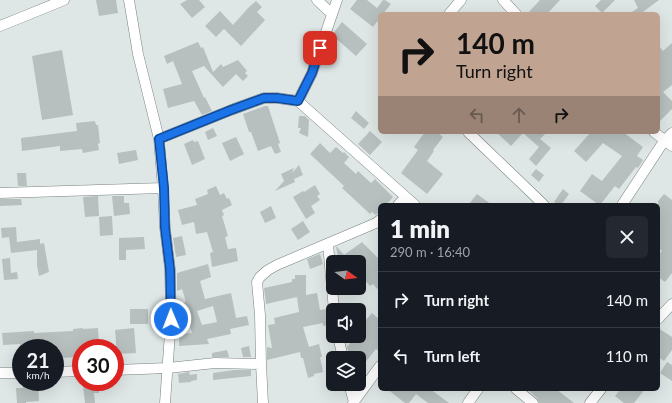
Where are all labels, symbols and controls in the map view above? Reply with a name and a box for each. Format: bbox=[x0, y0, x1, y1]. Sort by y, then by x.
text: 140 m bbox=[456, 26, 535, 60]
icon: right bbox=[390, 28, 442, 80]
pin bbox=[303, 31, 337, 65]
icon: arrive bbox=[309, 37, 331, 59]
text: Turn right bbox=[456, 60, 533, 82]
icon: left bbox=[466, 104, 488, 126]
icon: ahead bbox=[508, 104, 530, 126]
icon: right bbox=[550, 104, 572, 126]
text: 1 min bbox=[390, 214, 450, 243]
button: close bbox=[606, 216, 648, 258]
text: 290 m · 16:40 bbox=[390, 244, 470, 260]
north arrow bbox=[326, 255, 366, 295]
map controls bbox=[326, 255, 366, 391]
icon: right bbox=[390, 289, 412, 311]
text: Turn right bbox=[424, 291, 489, 309]
text: 140 m bbox=[606, 291, 648, 309]
position arrow bbox=[150, 298, 192, 340]
button: sound bbox=[326, 303, 366, 343]
speed limit sign: 30 bbox=[72, 339, 124, 391]
icon: left bbox=[390, 345, 412, 367]
text: Turn left bbox=[424, 347, 480, 365]
text: 110 m bbox=[606, 347, 648, 365]
text: 21 bbox=[26, 348, 50, 372]
button: layers bbox=[326, 351, 366, 391]
text: km/h bbox=[26, 369, 50, 381]

